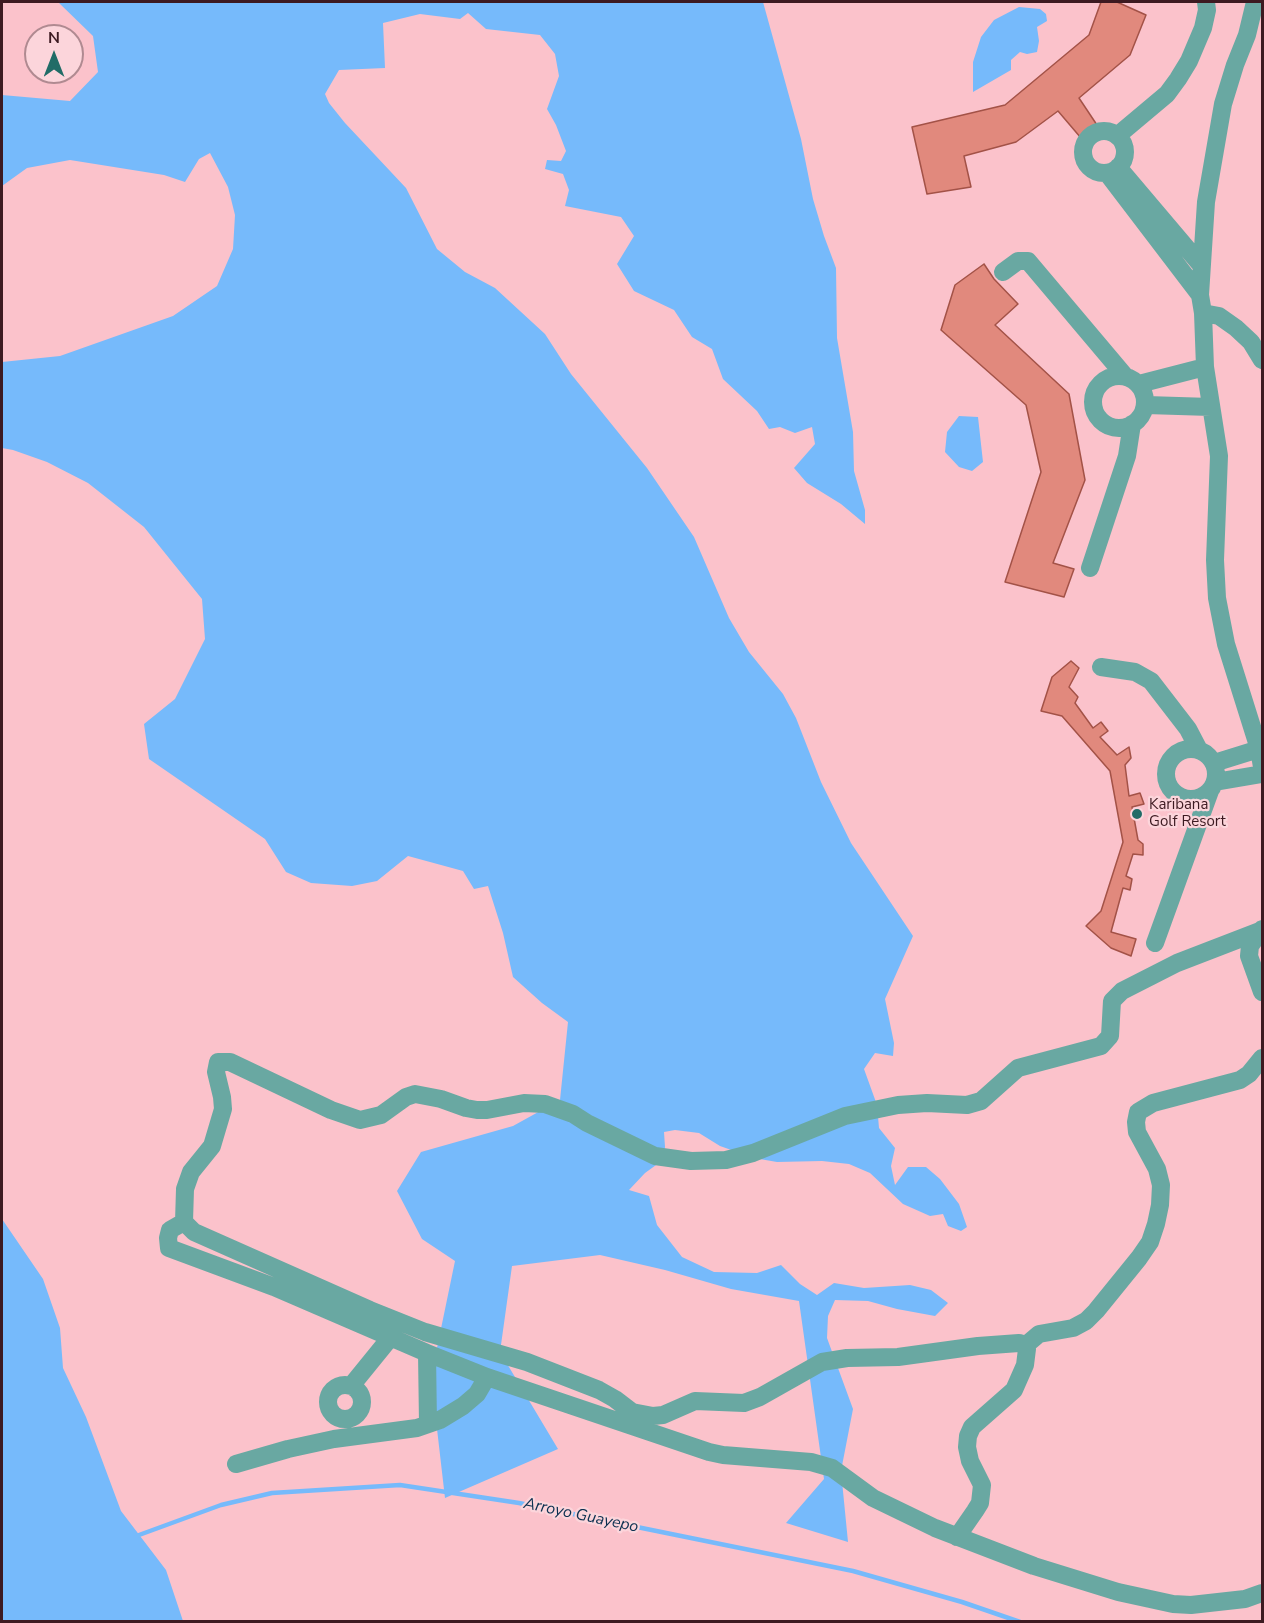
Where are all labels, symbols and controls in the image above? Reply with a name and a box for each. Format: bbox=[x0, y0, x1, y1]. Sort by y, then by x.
north arrow bbox=[24, 24, 84, 84]
text: N bbox=[48, 27, 60, 49]
place label: Karibana Golf Resort bbox=[1149, 796, 1226, 831]
marker: Karibana Golf Resort bbox=[1130, 807, 1144, 821]
water label: Arroyo Guayepo bbox=[522, 1494, 640, 1538]

